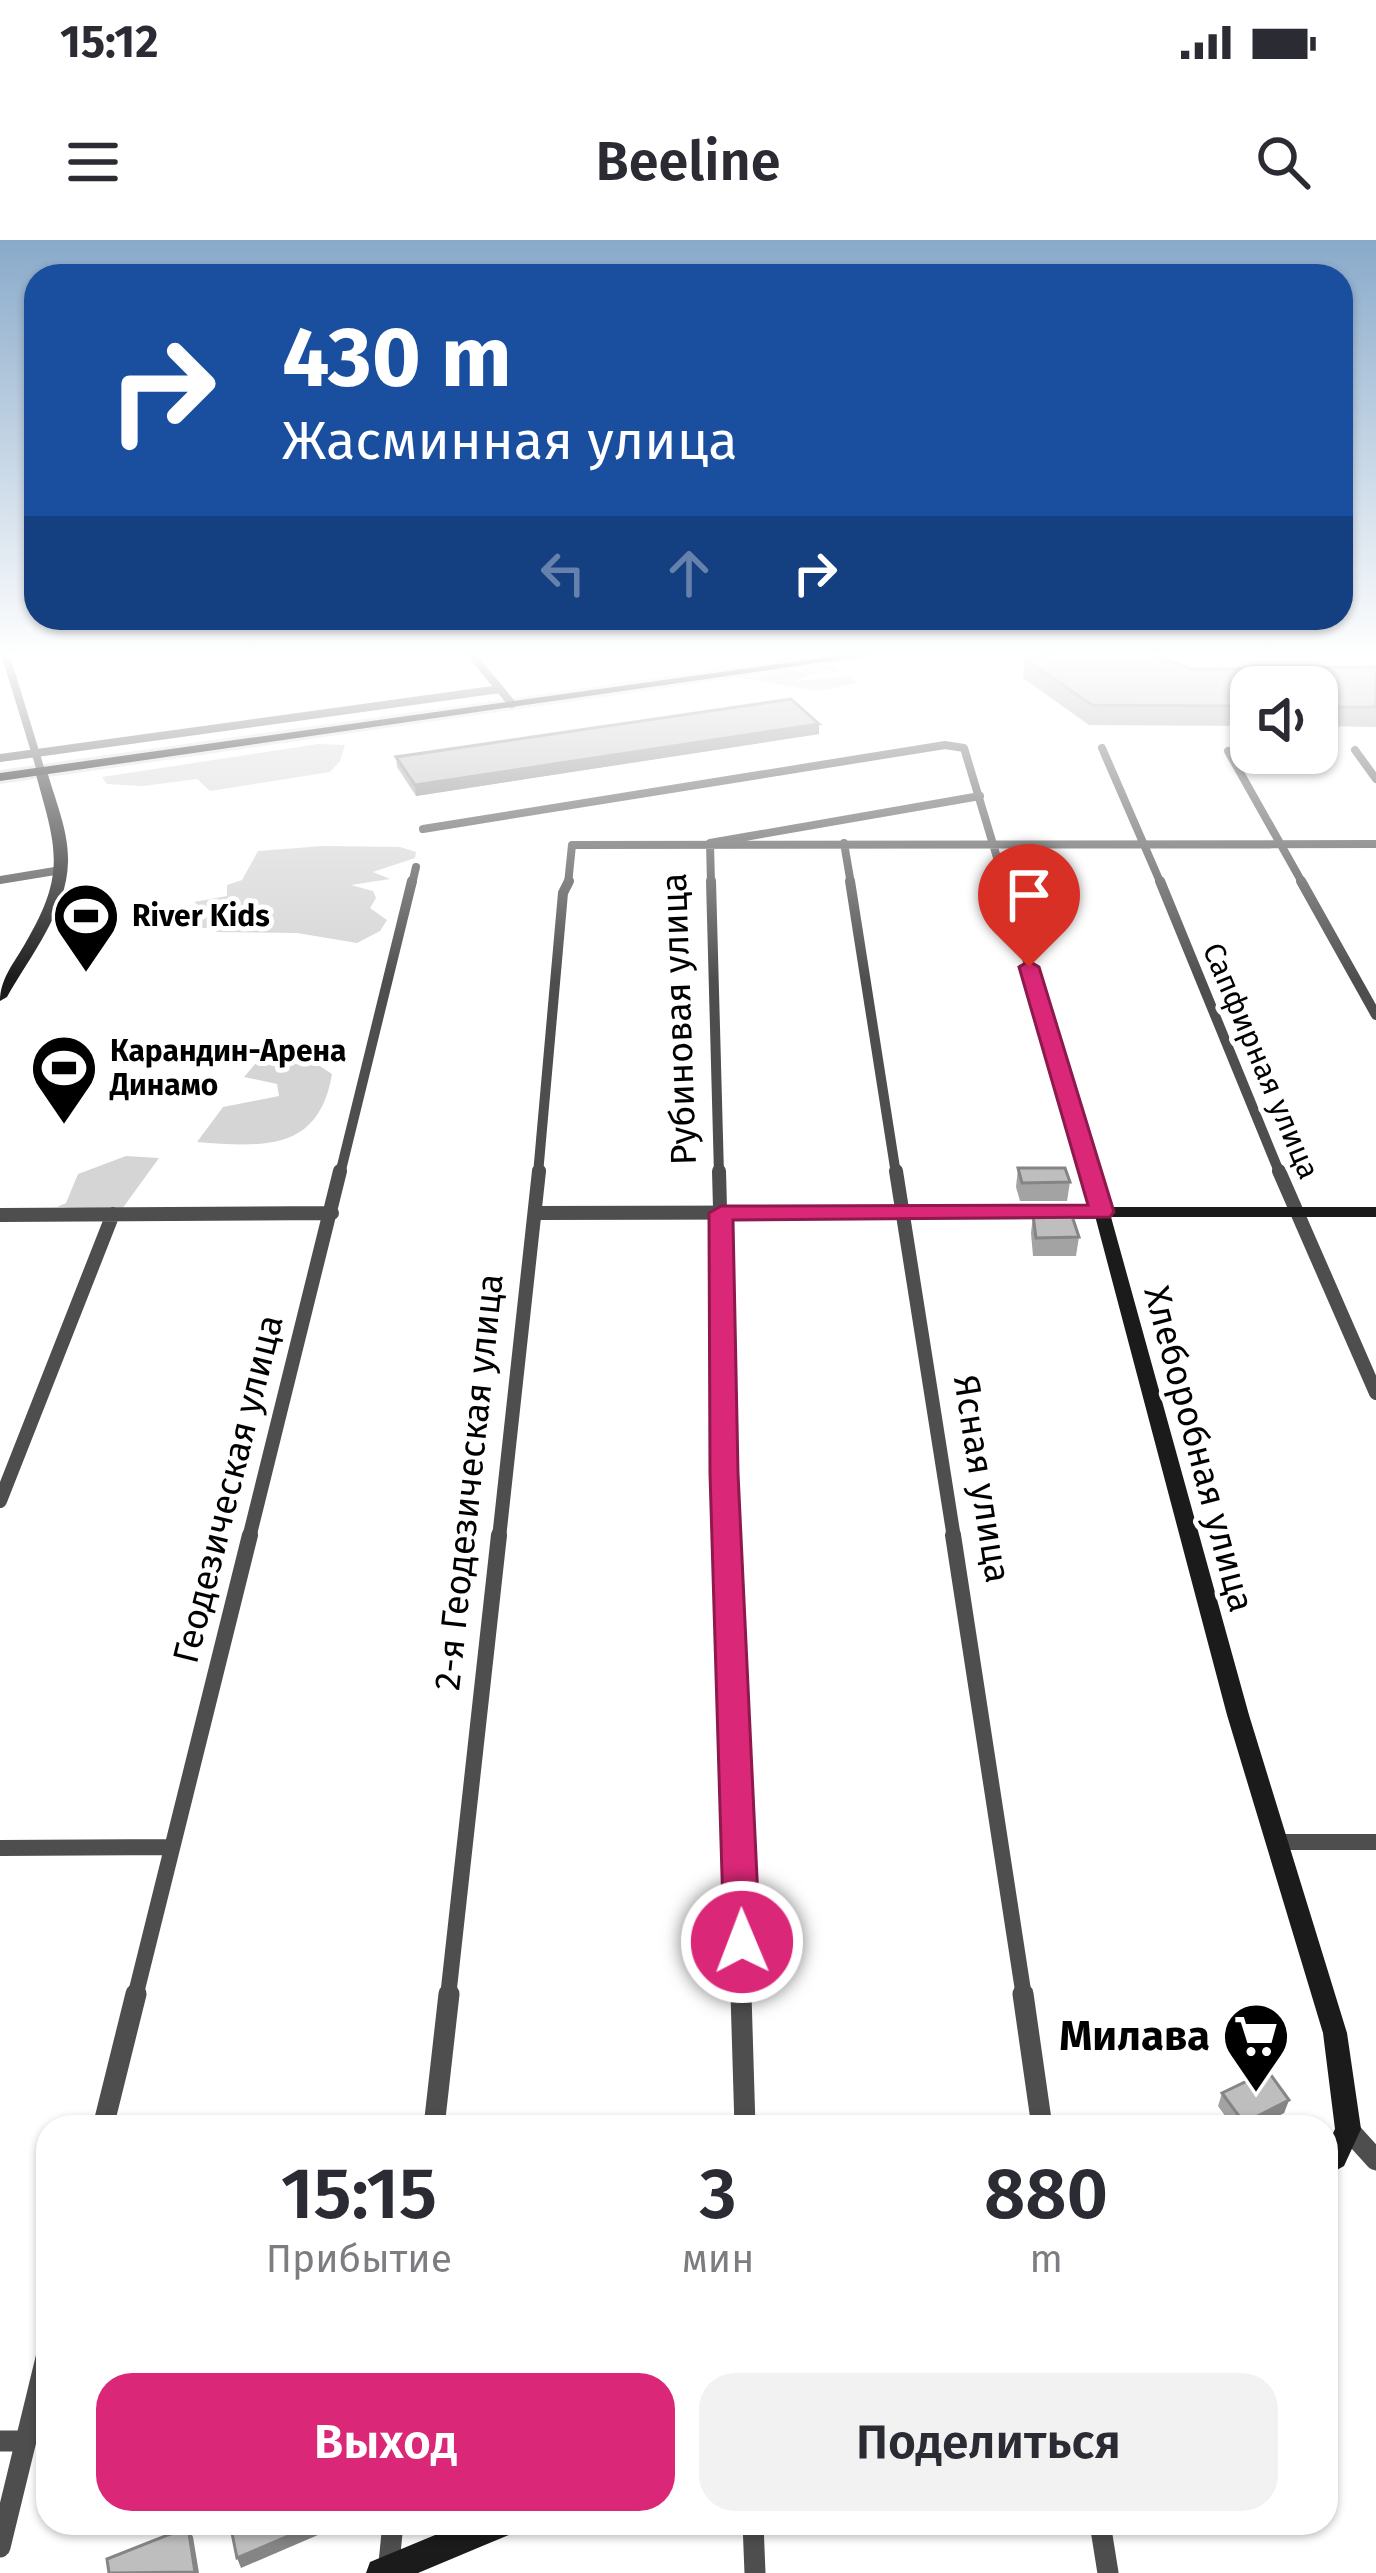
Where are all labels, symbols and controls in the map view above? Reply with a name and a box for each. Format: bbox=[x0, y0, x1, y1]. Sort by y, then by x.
text: 15:12 bbox=[60, 15, 158, 69]
icon: menu bbox=[60, 129, 126, 195]
icon: search bbox=[1250, 129, 1316, 195]
text: Beeline bbox=[596, 130, 780, 194]
text: 430 m bbox=[282, 307, 512, 408]
icon: right bbox=[84, 312, 240, 468]
text: Жасминная улица bbox=[282, 409, 738, 473]
icon: left bbox=[530, 540, 596, 606]
icon: ahead bbox=[656, 540, 722, 606]
icon: right bbox=[782, 540, 848, 606]
map controls bbox=[1230, 666, 1338, 774]
button: sound bbox=[1230, 666, 1338, 774]
pin bbox=[978, 844, 1080, 967]
icon: arrive bbox=[996, 862, 1062, 928]
street label: Рубиновая улица bbox=[652, 872, 706, 1166]
sports icon: River Kids bbox=[51, 881, 121, 975]
place label: River Kids bbox=[132, 898, 270, 934]
street label: Сапфирная улица bbox=[1195, 938, 1327, 1184]
sports icon: Карандин-Арена Динамо bbox=[29, 1033, 99, 1127]
place label: Карандин-Арена Динамо bbox=[109, 1033, 347, 1103]
street label: 2-я Геодезическая улица bbox=[425, 1272, 513, 1692]
street label: Хлеборобная улица bbox=[1134, 1281, 1264, 1617]
street label: Геодезическая улица bbox=[163, 1310, 293, 1668]
street label: Ясная улица bbox=[944, 1372, 1020, 1586]
position arrow bbox=[679, 1879, 805, 2005]
supermarket icon: Милава bbox=[1221, 2001, 1291, 2095]
place label: Милава bbox=[1059, 2011, 1210, 2061]
text: 15:15 bbox=[281, 2151, 437, 2237]
text: 3 bbox=[699, 2151, 737, 2237]
text: 880 bbox=[984, 2151, 1108, 2237]
text: Прибытие bbox=[266, 2236, 452, 2282]
text: мин bbox=[682, 2236, 754, 2282]
text: m bbox=[1029, 2236, 1063, 2282]
button: Выход bbox=[96, 2373, 675, 2511]
button: Поделиться bbox=[699, 2373, 1278, 2511]

